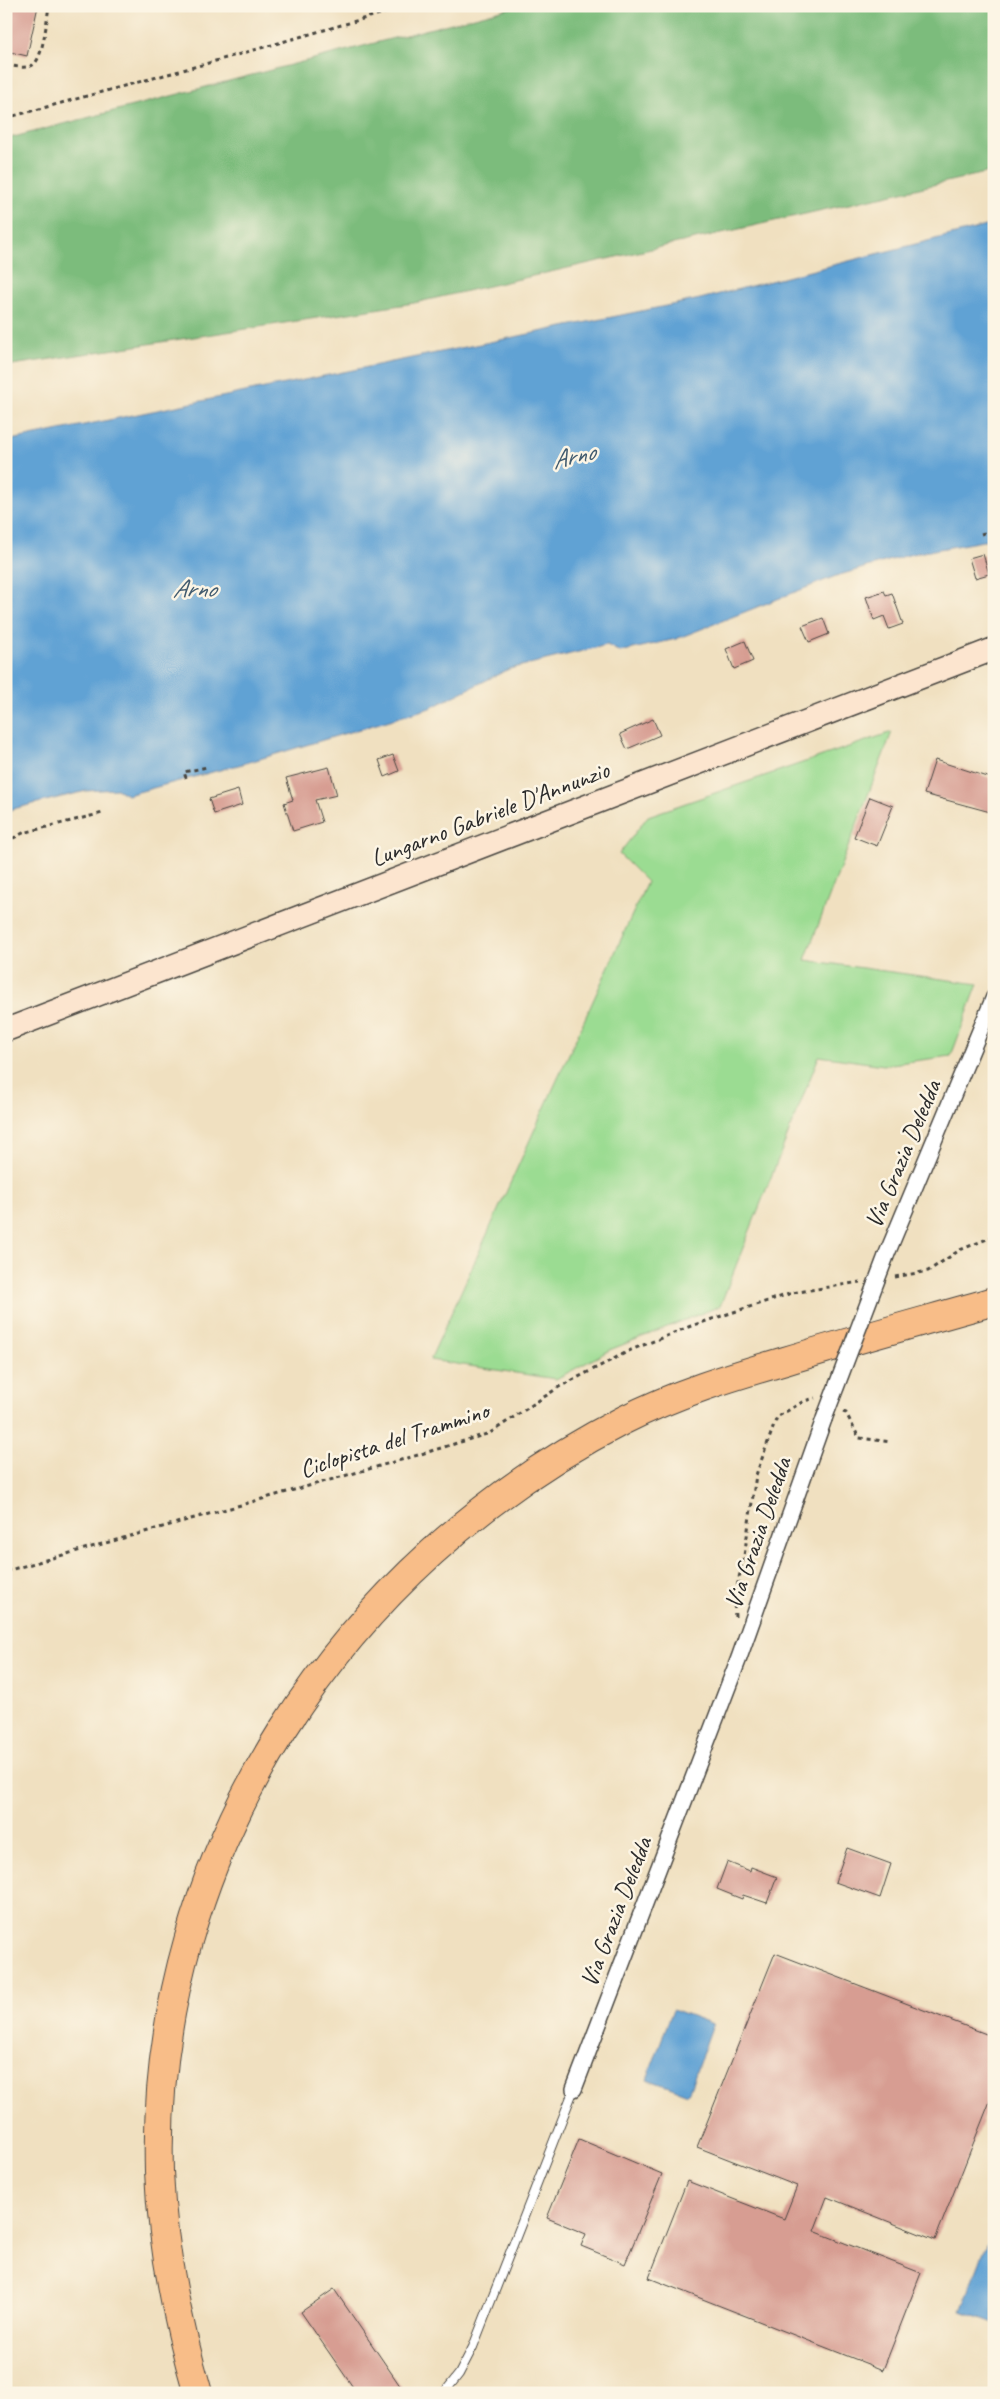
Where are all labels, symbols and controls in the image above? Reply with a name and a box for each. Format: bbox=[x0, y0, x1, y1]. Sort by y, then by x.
water label: Arno bbox=[548, 434, 601, 477]
water label: Arno bbox=[172, 572, 219, 605]
street label: Lungarno Gabriele D'Annunzio bbox=[366, 753, 615, 874]
street label: Via Grazia Deledda bbox=[857, 1073, 949, 1233]
street label: Ciclopista del Trammino bbox=[296, 1393, 496, 1486]
street label: Via Grazia Deledda bbox=[717, 1451, 799, 1613]
street label: Via Grazia Deledda bbox=[573, 1831, 660, 1991]

